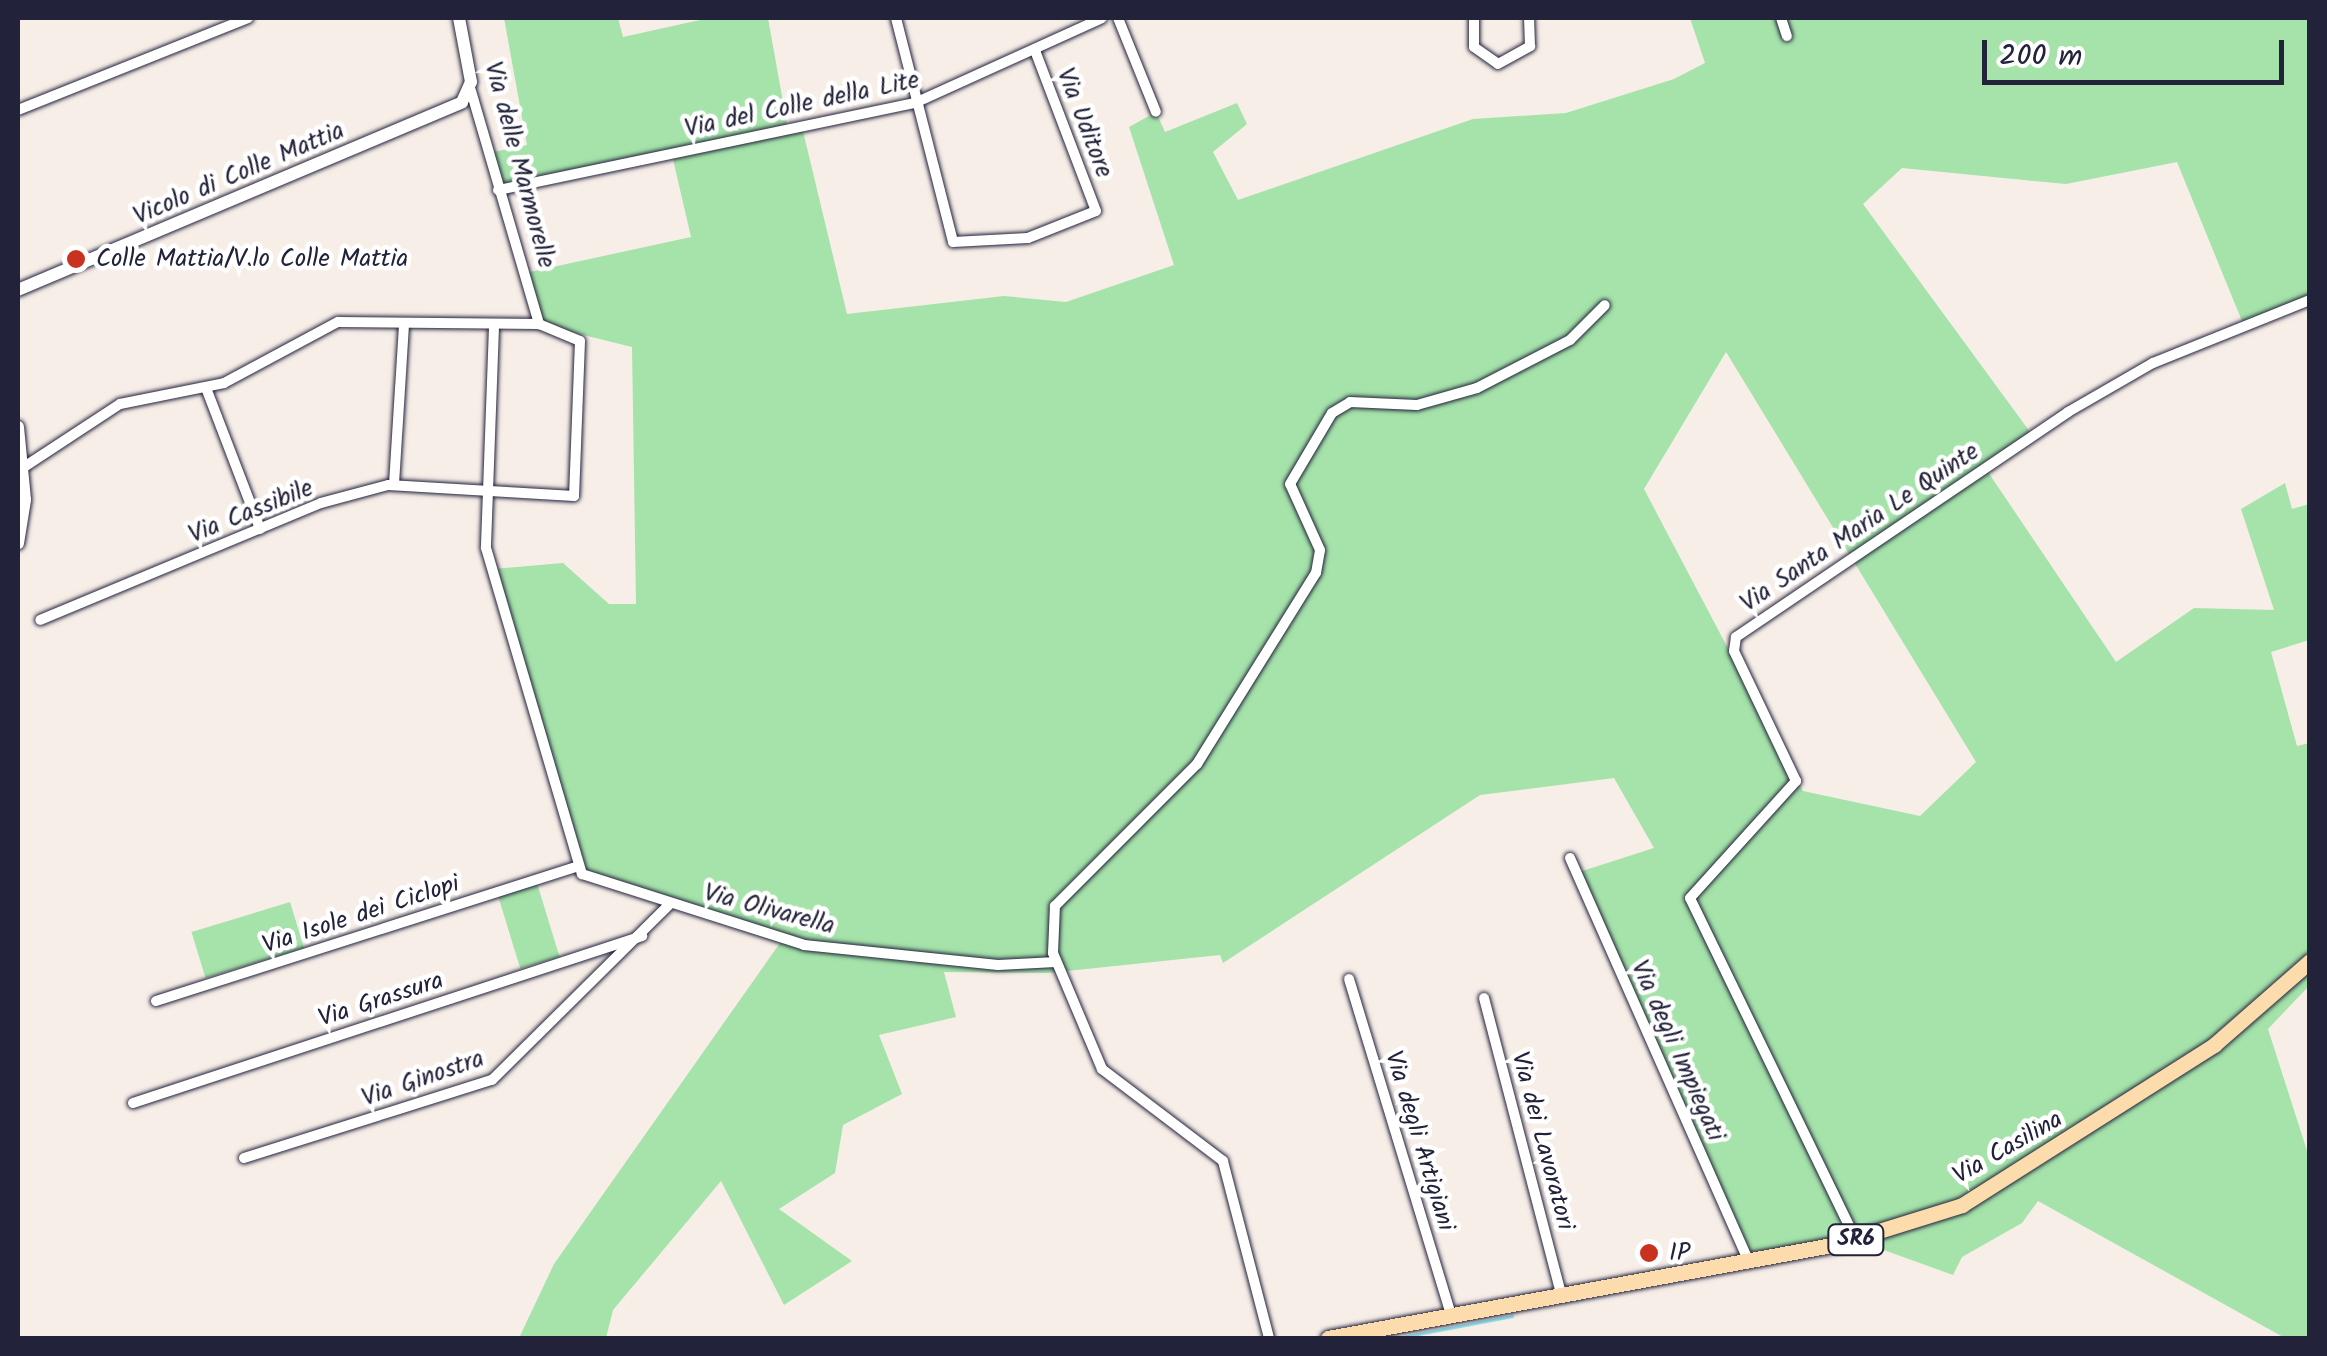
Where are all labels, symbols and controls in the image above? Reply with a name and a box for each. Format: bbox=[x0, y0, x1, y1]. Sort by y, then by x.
scale bar bbox=[1987, 20, 2290, 82]
text: 200 m bbox=[1999, 33, 2082, 81]
street label: Via delle Marmorelle bbox=[477, 59, 561, 271]
street label: Via Uditore bbox=[1049, 64, 1119, 182]
street label: Via del Colle della Lite bbox=[682, 65, 922, 145]
street label: Vicolo di Colle Mattia bbox=[129, 116, 349, 232]
place label: Colle Mattia/V.lo Colle Mattia bbox=[96, 244, 408, 274]
marker: Colle Mattia/V.lo Colle Mattia bbox=[65, 248, 87, 270]
street label: Via Santa Maria Le Quinte bbox=[1735, 437, 1985, 619]
street label: Via Cassibile bbox=[184, 473, 318, 551]
street label: Via Isole dei Ciclopi bbox=[259, 869, 463, 961]
street label: Via Olivarella bbox=[700, 878, 838, 942]
street label: Via degli Impiegati bbox=[1624, 956, 1730, 1146]
street label: Via Grassura bbox=[315, 966, 447, 1034]
street label: Via Ginostra bbox=[358, 1044, 488, 1114]
street label: Via degli Artigiani bbox=[1377, 1047, 1461, 1235]
street label: Via dei Lavoratori bbox=[1504, 1049, 1580, 1233]
street label: Via Casilina bbox=[1948, 1105, 2068, 1191]
road number: SR6 bbox=[1826, 1223, 1886, 1257]
place label: IP bbox=[1669, 1238, 1690, 1268]
marker: IP bbox=[1638, 1242, 1660, 1264]

